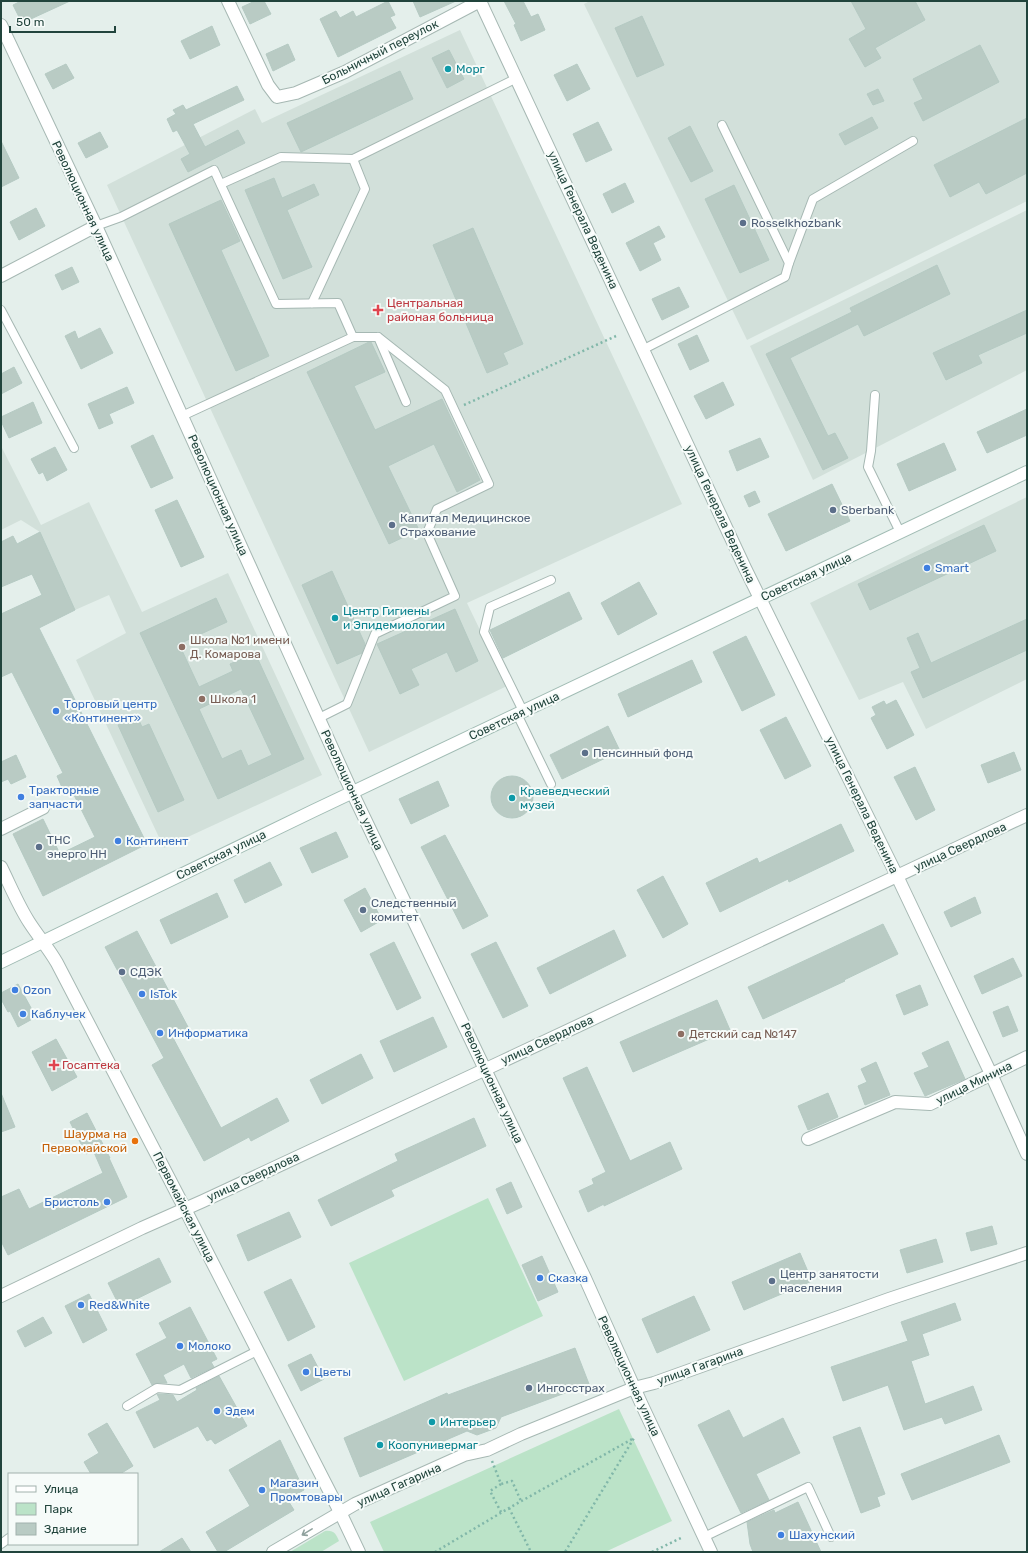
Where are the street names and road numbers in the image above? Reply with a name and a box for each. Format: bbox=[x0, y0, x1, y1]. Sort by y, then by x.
street label: Больничный переулок bbox=[320, 16, 441, 87]
street label: Революционная улица bbox=[49, 139, 117, 263]
street label: улица Генерала Веденина bbox=[545, 149, 621, 291]
street label: Революционная улица bbox=[185, 432, 251, 558]
street label: улица Генерала Веденина bbox=[682, 443, 758, 585]
street label: Советская улица bbox=[759, 550, 853, 604]
street label: Советская улица bbox=[467, 689, 561, 743]
street label: Революционная улица bbox=[318, 728, 386, 852]
street label: улица Генерала Веденина bbox=[823, 734, 901, 876]
street label: улица Свердлова bbox=[912, 819, 1008, 875]
street label: Советская улица bbox=[174, 827, 268, 883]
street label: улица Свердлова bbox=[499, 1012, 595, 1068]
street label: Революционная улица bbox=[458, 1021, 526, 1145]
street label: улица Минина bbox=[934, 1059, 1014, 1107]
street label: улица Свердлова bbox=[205, 1149, 301, 1205]
street label: Первомайская улица bbox=[150, 1150, 218, 1264]
street label: Революционная улица bbox=[595, 1314, 663, 1438]
street label: улица Гагарина bbox=[655, 1344, 745, 1388]
street label: улица Гагарина bbox=[355, 1460, 443, 1510]

